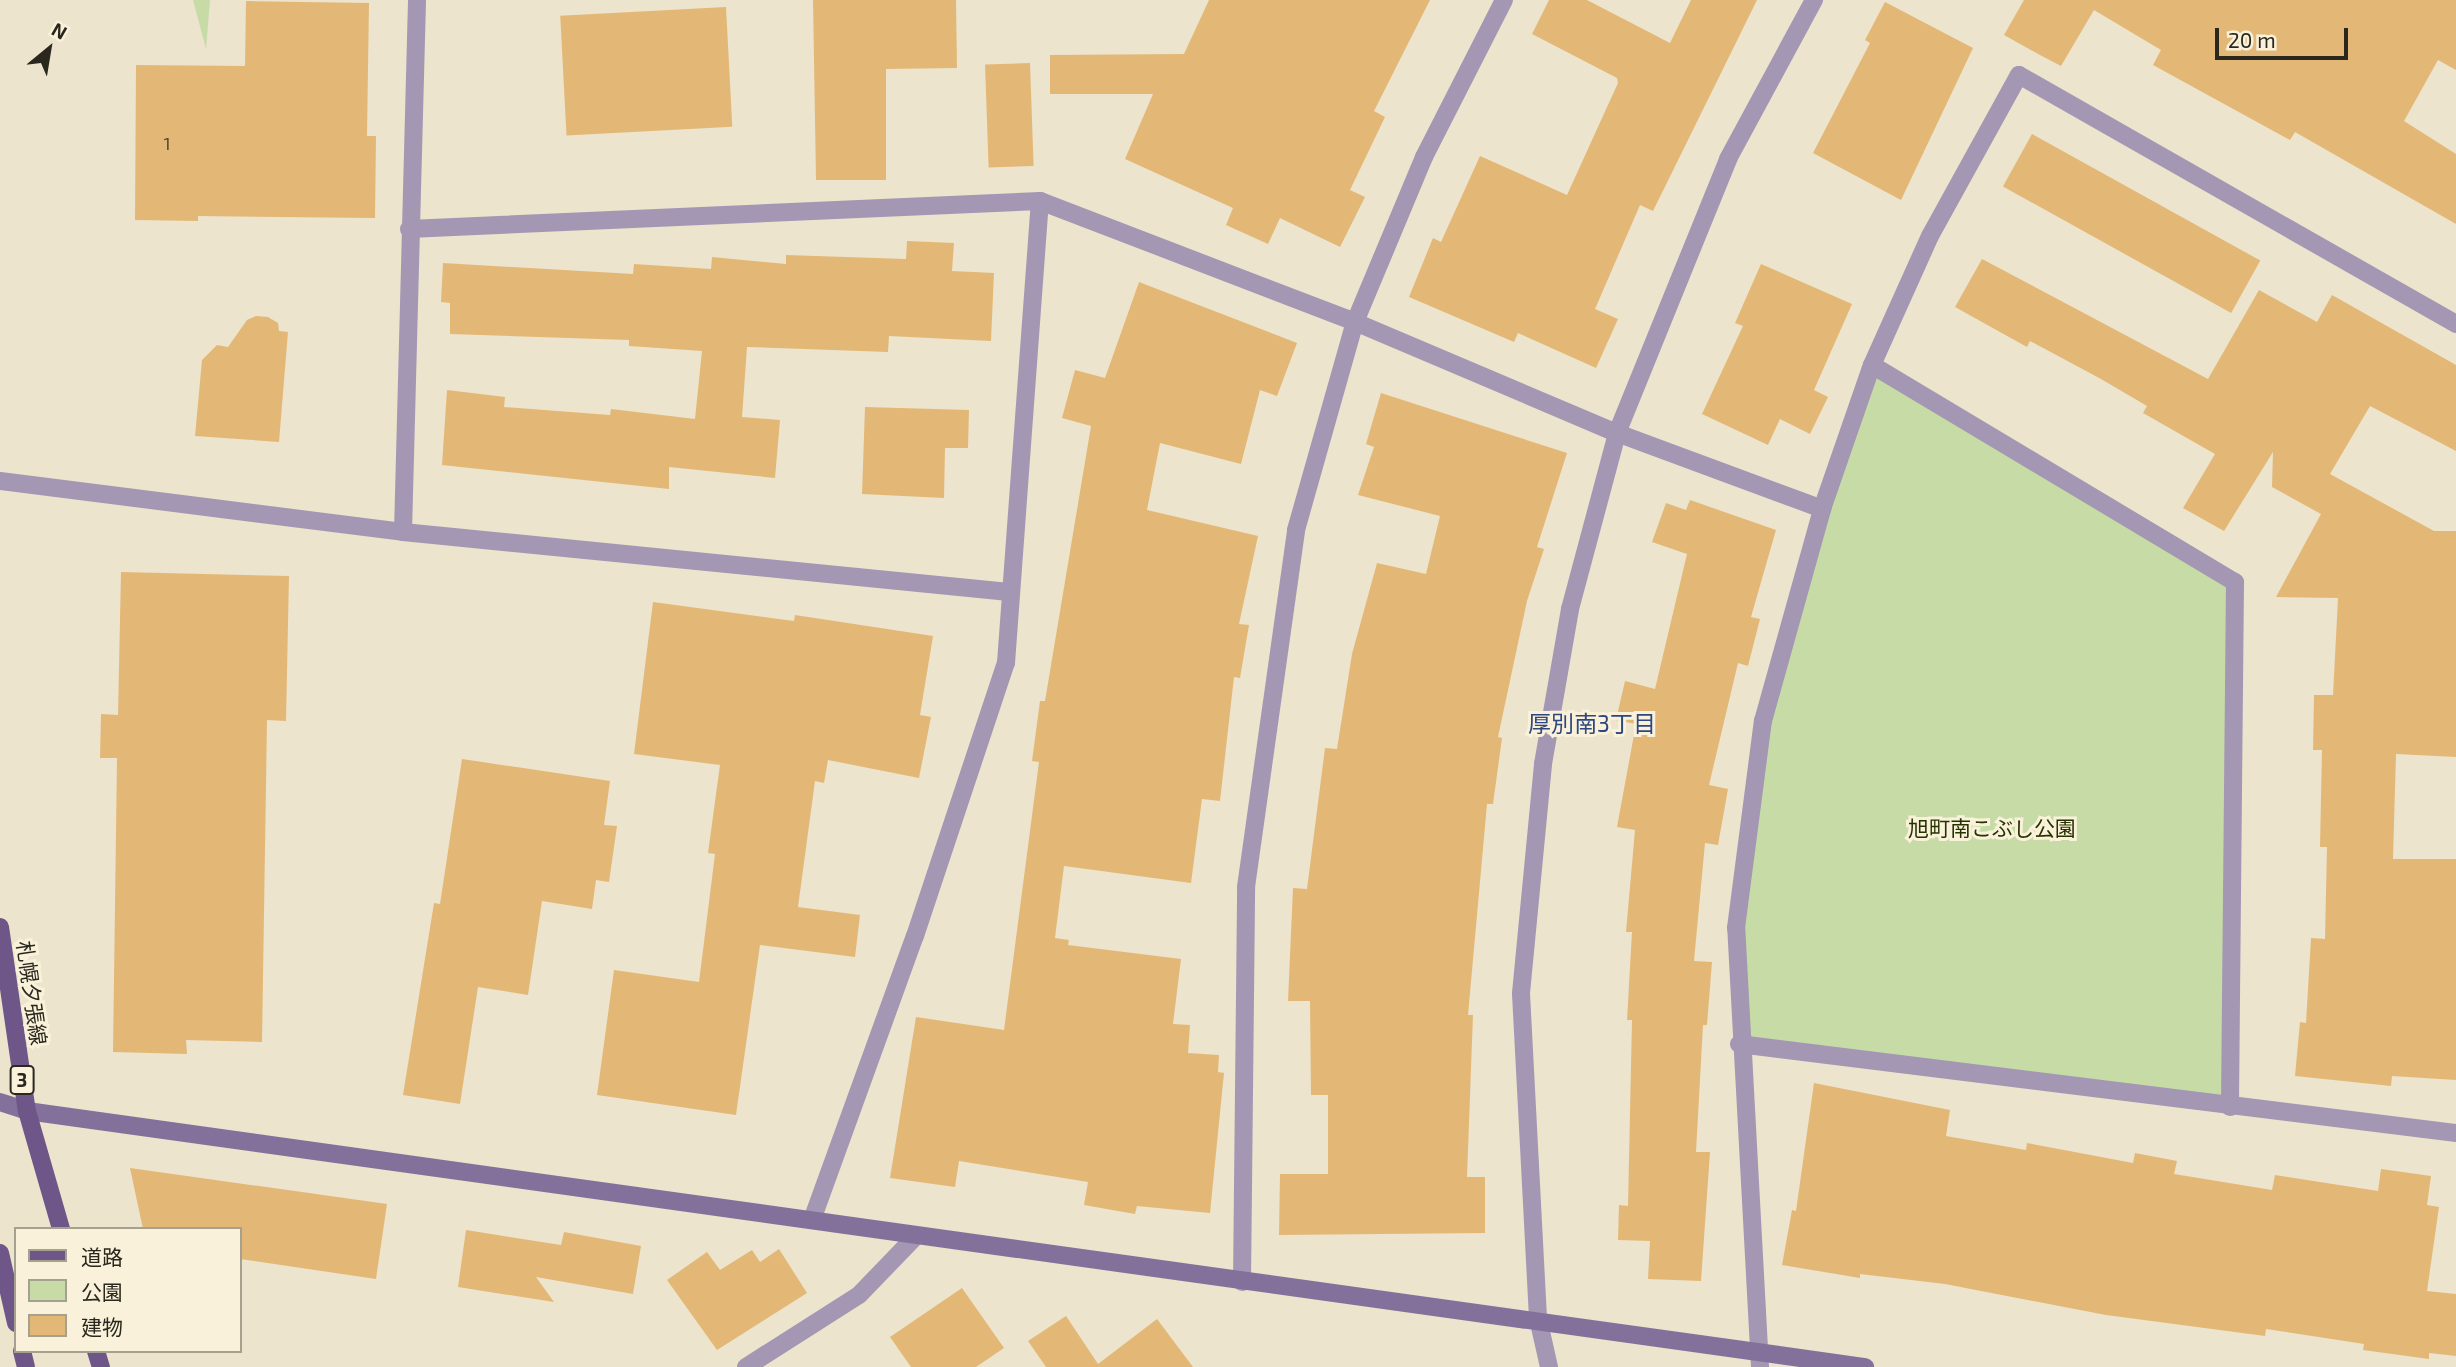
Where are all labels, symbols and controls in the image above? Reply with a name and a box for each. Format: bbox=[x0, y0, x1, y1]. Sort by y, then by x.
north arrow bbox=[14, 14, 84, 84]
scale bar bbox=[2218, 14, 2351, 58]
text: N bbox=[48, 17, 71, 44]
text: 20 m bbox=[2228, 27, 2276, 52]
house number: 1 bbox=[163, 132, 171, 154]
district label: 厚別南3丁目 bbox=[1528, 709, 1656, 737]
park label: 旭町南こぶし公園 bbox=[1908, 815, 2076, 841]
street label: 札幌夕張線 bbox=[12, 939, 52, 1047]
road number: 3 bbox=[8, 1064, 36, 1096]
legend bbox=[14, 1227, 242, 1353]
text: 道路 bbox=[81, 1244, 123, 1269]
text: 公園 bbox=[81, 1279, 123, 1304]
text: 建物 bbox=[81, 1314, 123, 1339]

